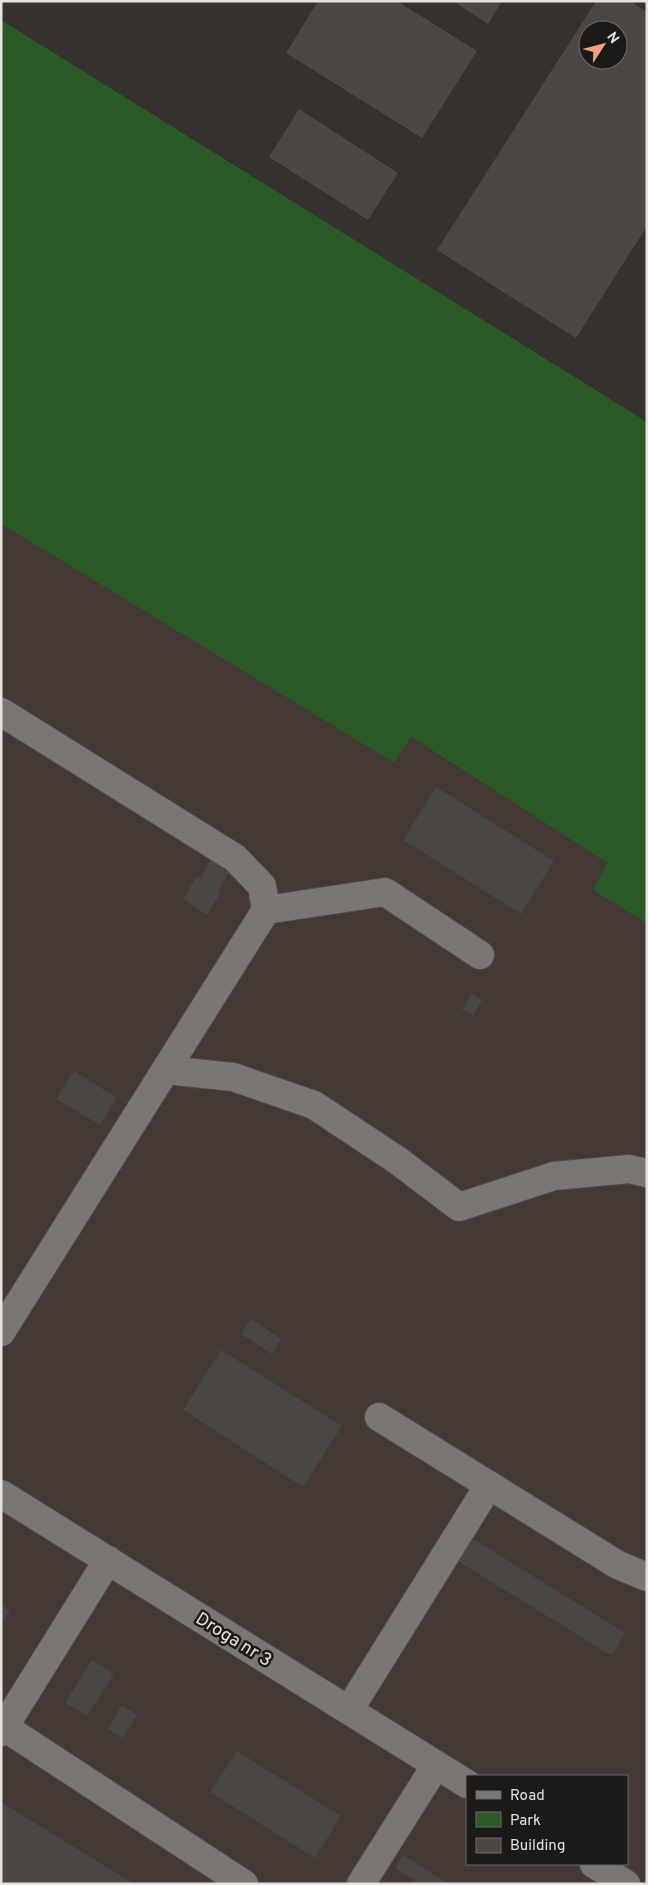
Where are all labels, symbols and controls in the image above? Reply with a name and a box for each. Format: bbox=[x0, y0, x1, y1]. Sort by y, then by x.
north arrow bbox=[578, 20, 628, 70]
text: N bbox=[602, 29, 622, 47]
street label: Droga nr 3 bbox=[191, 1608, 276, 1673]
legend bbox=[466, 1775, 628, 1865]
text: Road bbox=[510, 1787, 545, 1806]
text: Park bbox=[510, 1812, 541, 1831]
text: Building bbox=[510, 1837, 565, 1856]

